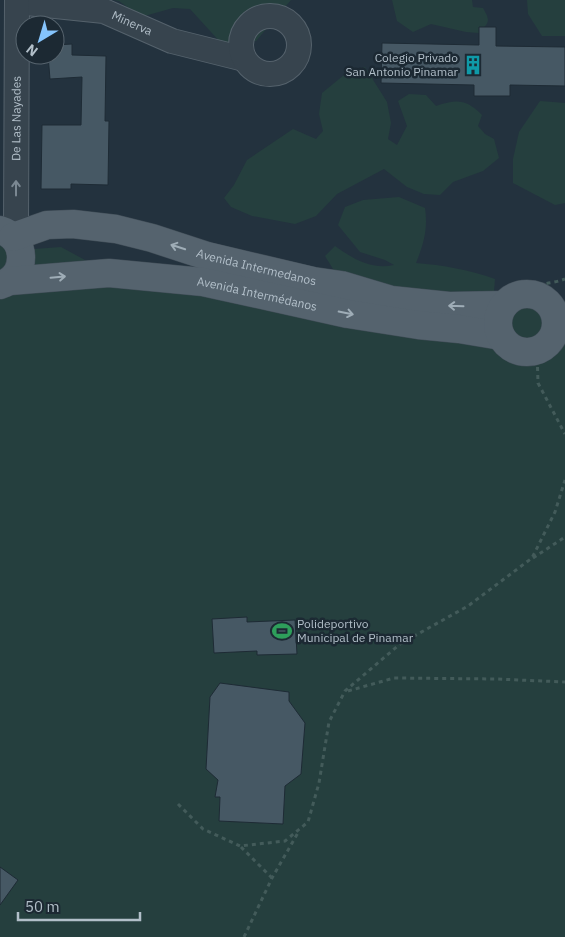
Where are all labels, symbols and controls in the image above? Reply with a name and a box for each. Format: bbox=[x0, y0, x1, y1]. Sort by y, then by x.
street label: Minerva bbox=[109, 7, 155, 39]
north arrow bbox=[15, 15, 65, 65]
text: N bbox=[22, 40, 42, 60]
place label: Colegio Privado San Antonio Pinamar bbox=[345, 50, 459, 79]
building icon: Colegio Privado San Antonio Pinamar bbox=[462, 54, 484, 76]
street label: De Las Nayades bbox=[8, 76, 24, 161]
one-way arrow bbox=[11, 181, 21, 197]
one-way arrow bbox=[170, 241, 186, 251]
street label: Avenida Intermedanos bbox=[195, 245, 317, 288]
one-way arrow bbox=[50, 272, 66, 282]
street label: Avenida Intermédanos bbox=[196, 273, 319, 314]
one-way arrow bbox=[448, 301, 464, 311]
one-way arrow bbox=[338, 309, 354, 319]
place label: Polideportivo Municipal de Pinamar bbox=[297, 616, 414, 645]
sports icon: Polideportivo Municipal de Pinamar bbox=[271, 620, 293, 642]
scale bar bbox=[18, 890, 140, 922]
text: 50 m bbox=[25, 897, 60, 916]

